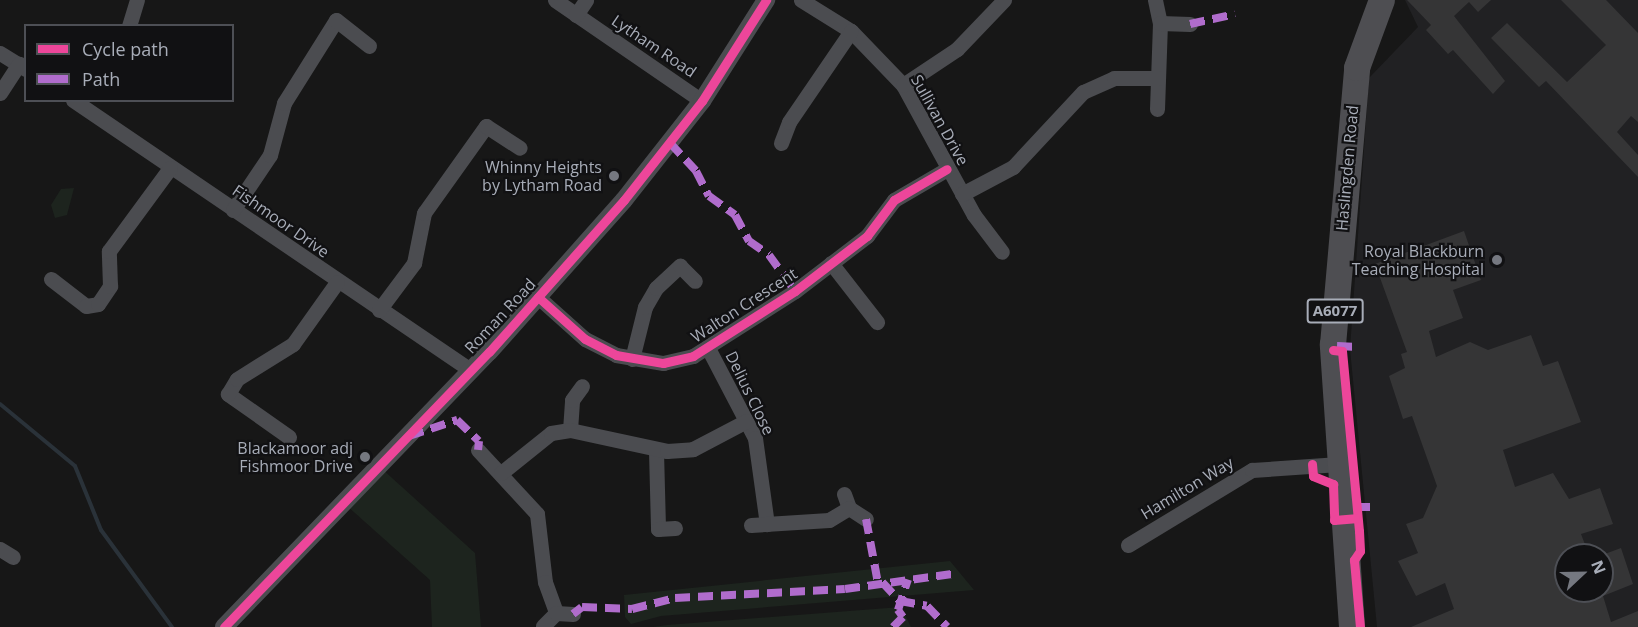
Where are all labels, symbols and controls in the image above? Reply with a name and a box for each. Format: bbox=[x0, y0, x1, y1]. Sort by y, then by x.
street label: Lytham Road bbox=[608, 11, 700, 81]
legend bbox=[24, 24, 234, 102]
text: Cycle path bbox=[82, 37, 169, 61]
text: Path bbox=[82, 67, 120, 91]
street label: Sullivan Drive bbox=[907, 71, 973, 169]
street label: Haslingden Road bbox=[1332, 104, 1362, 232]
place label: Whinny Heights by Lytham Road bbox=[482, 157, 602, 195]
marker: Whinny Heights by Lytham Road bbox=[607, 169, 621, 183]
street label: Fishmoor Drive bbox=[229, 181, 333, 261]
place label: Royal Blackburn Teaching Hospital bbox=[1352, 241, 1484, 279]
marker: Royal Blackburn Teaching Hospital bbox=[1488, 251, 1506, 269]
street label: Walton Crescent bbox=[687, 264, 801, 346]
street label: Roman Road bbox=[460, 275, 540, 357]
road number: A6077 bbox=[1306, 299, 1364, 323]
street label: Delius Close bbox=[722, 348, 778, 438]
place label: Blackamoor adj Fishmoor Drive bbox=[237, 438, 353, 476]
marker: Blackamoor adj Fishmoor Drive bbox=[358, 450, 372, 464]
street label: Hamilton Way bbox=[1137, 453, 1237, 523]
north arrow bbox=[1554, 543, 1614, 603]
text: N bbox=[1586, 557, 1611, 577]

